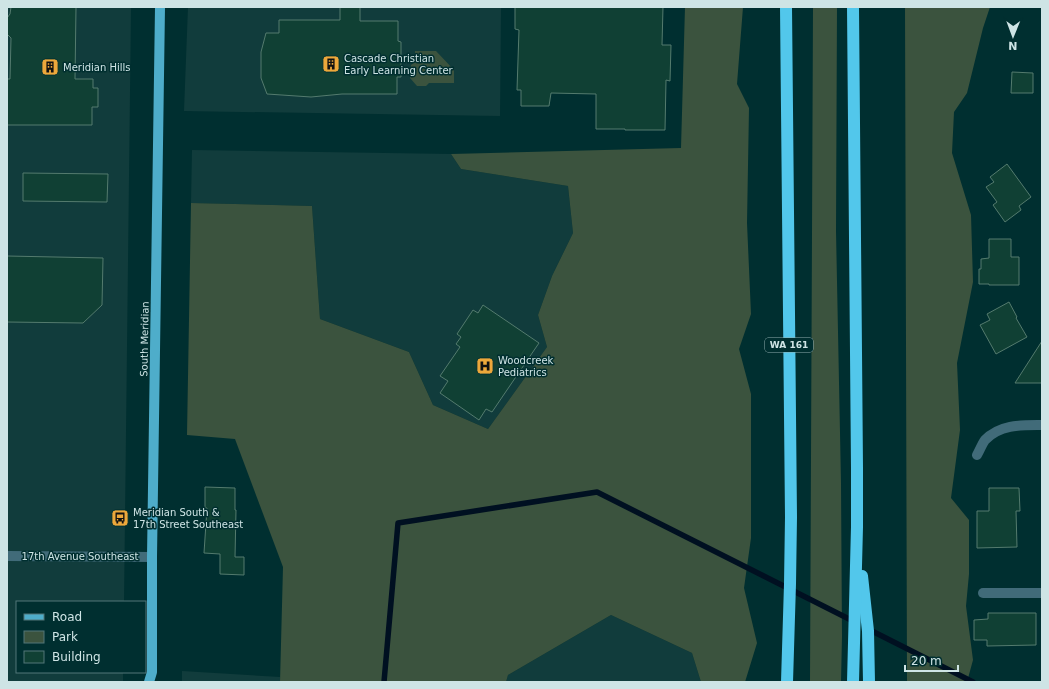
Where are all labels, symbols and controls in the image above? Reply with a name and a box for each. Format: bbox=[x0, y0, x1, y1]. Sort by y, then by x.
north arrow bbox=[993, 16, 1033, 56]
text: N bbox=[1008, 39, 1018, 52]
place label: Cascade Christian Early Learning Center bbox=[344, 53, 454, 76]
building icon: Cascade Christian Early Learning Center bbox=[321, 54, 341, 74]
building icon: Meridian Hills bbox=[40, 57, 60, 77]
place label: Meridian Hills bbox=[63, 62, 131, 73]
street label: South Meridian bbox=[138, 301, 151, 377]
road number: WA 161 bbox=[765, 338, 813, 352]
place label: Woodcreek Pediatrics bbox=[498, 355, 554, 378]
hospital icon: Woodcreek Pediatrics bbox=[475, 356, 495, 376]
place label: Meridian South & 17th Street Southeast bbox=[133, 507, 243, 530]
bus stop icon: Meridian South & 17th Street Southeast bbox=[110, 508, 130, 528]
street label: 17th Avenue Southeast bbox=[22, 551, 139, 562]
legend bbox=[16, 601, 146, 673]
text: Road bbox=[52, 610, 82, 624]
text: Park bbox=[52, 630, 78, 644]
scale bar bbox=[905, 647, 958, 673]
text: Building bbox=[52, 650, 101, 664]
text: 20 m bbox=[911, 654, 942, 668]

